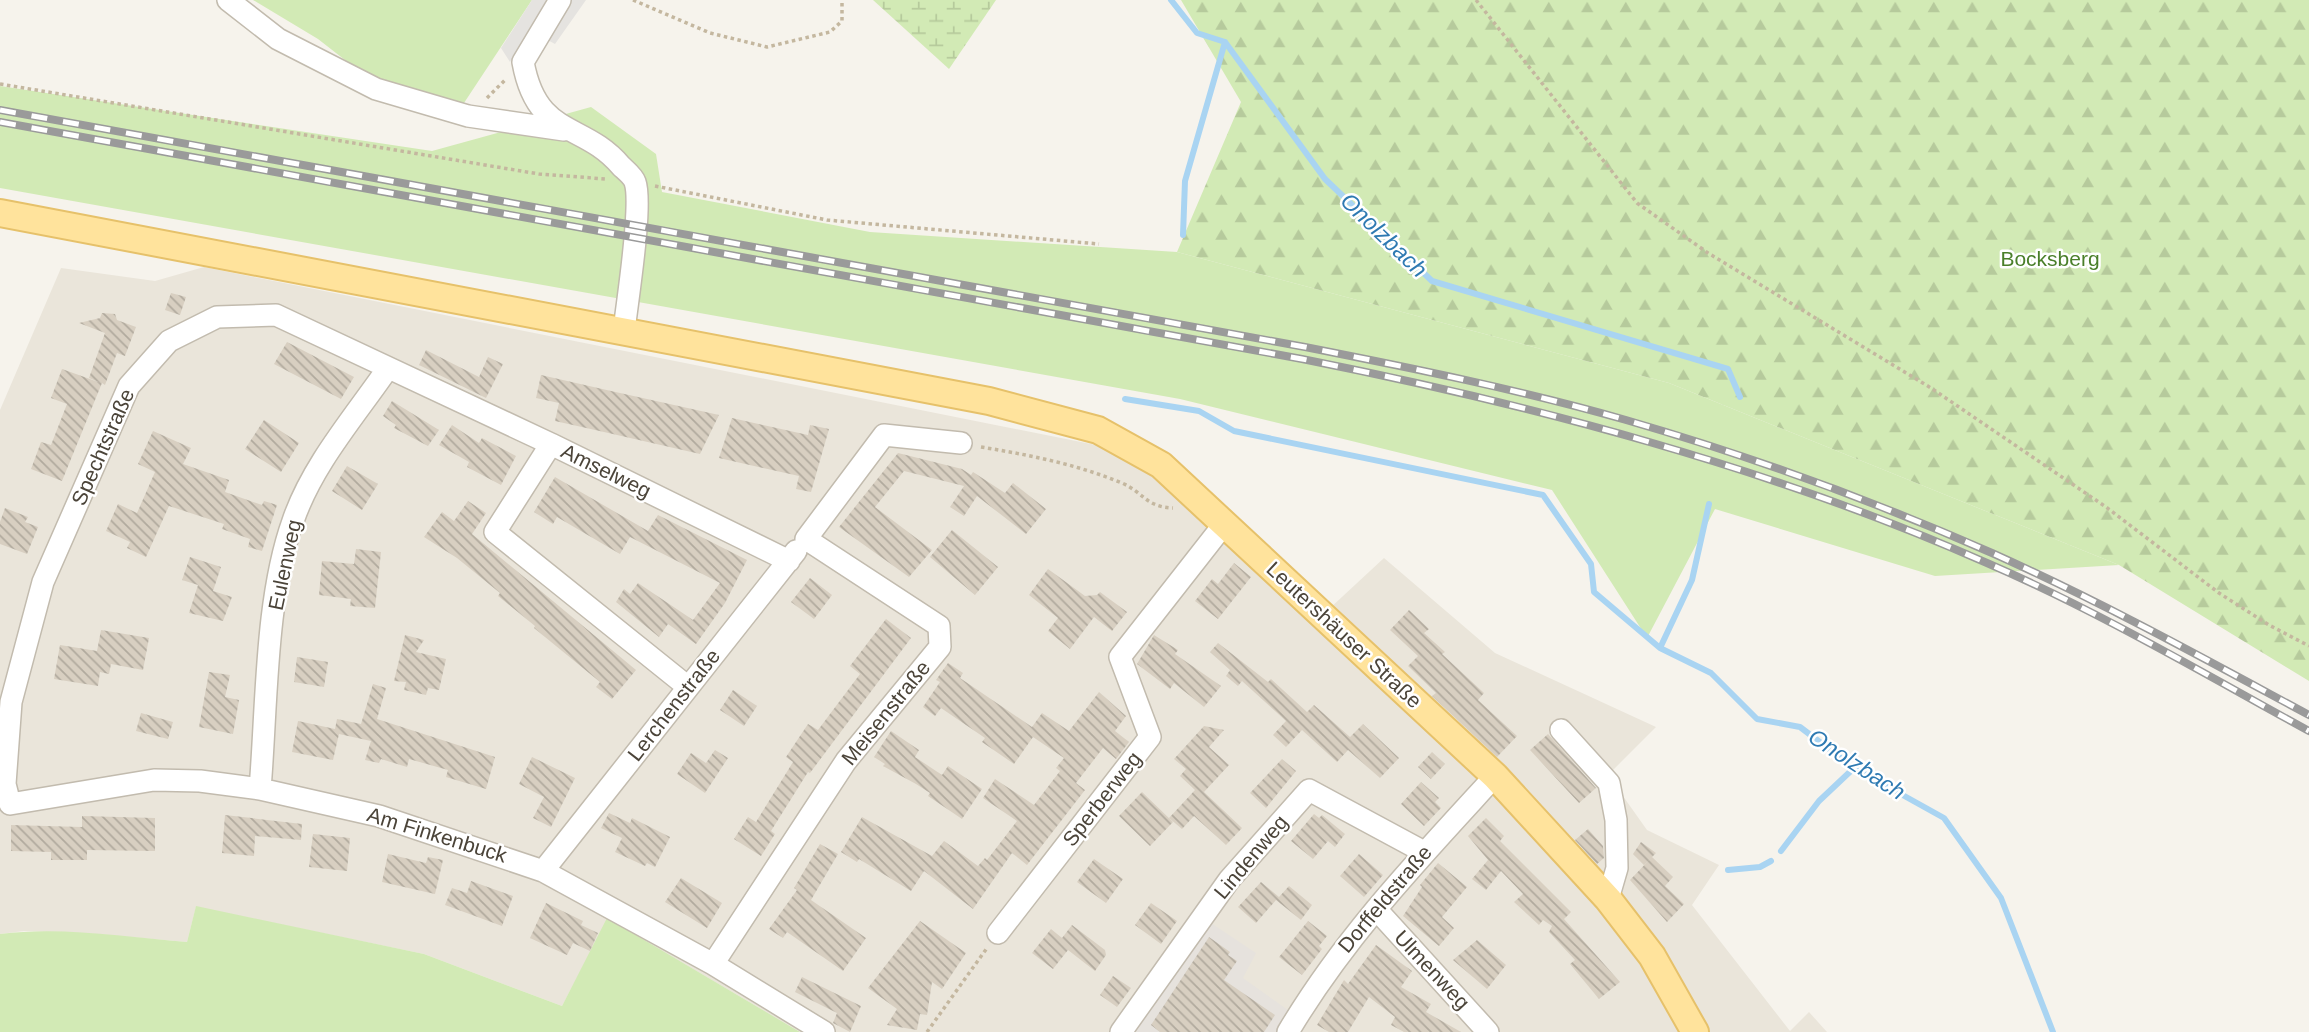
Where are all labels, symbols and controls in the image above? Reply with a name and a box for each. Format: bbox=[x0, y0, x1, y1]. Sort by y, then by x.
water label: Onolzbach bbox=[1335, 187, 1433, 283]
park label: Bocksberg bbox=[2000, 247, 2100, 270]
street label: Spechtstraße bbox=[67, 385, 138, 509]
street label: Amselweg bbox=[558, 439, 655, 502]
street label: Eulenweg bbox=[264, 517, 305, 612]
street label: Leutershäuser Straße bbox=[1262, 557, 1426, 712]
street label: Lerchenstraße bbox=[623, 644, 724, 765]
street label: Meisenstraße bbox=[837, 656, 935, 769]
water label: Onolzbach bbox=[1804, 723, 1910, 805]
street label: Sperberweg bbox=[1058, 747, 1146, 850]
street label: Am Finkenbuck bbox=[365, 802, 510, 867]
street label: Lindenweg bbox=[1209, 810, 1292, 903]
street label: Dorffeldstraße bbox=[1333, 840, 1436, 957]
street label: Ulmenweg bbox=[1390, 926, 1475, 1014]

